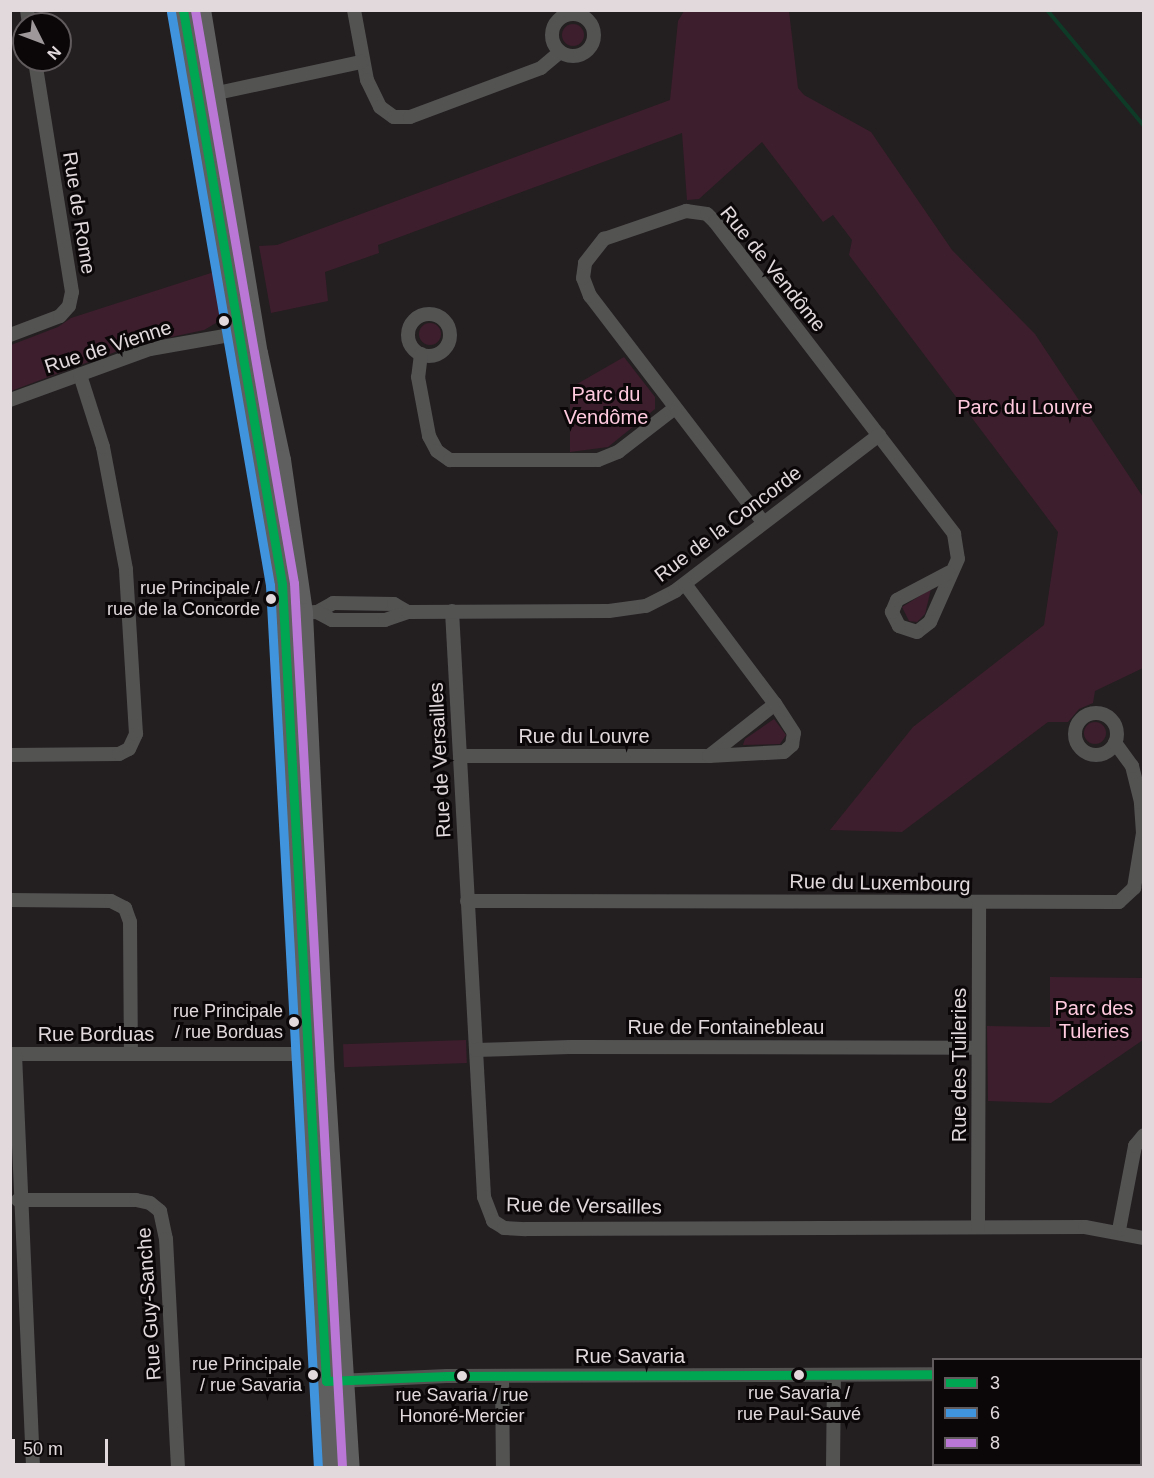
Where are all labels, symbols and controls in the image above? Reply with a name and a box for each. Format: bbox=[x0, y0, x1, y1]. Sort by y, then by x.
north arrow bbox=[12, 12, 72, 72]
text: N bbox=[44, 43, 64, 63]
street label: Rue de Rome bbox=[57, 150, 101, 276]
street label: Rue de Vendôme bbox=[715, 201, 831, 337]
street label: Rue de Vienne bbox=[42, 315, 174, 379]
unlabelled marker bbox=[218, 315, 230, 327]
park label: Parc du Vendôme bbox=[564, 383, 648, 430]
park label: Parc du Louvre bbox=[957, 395, 1093, 419]
street label: Rue de la Concorde bbox=[650, 461, 806, 587]
place label: rue Principale / rue de la Concorde bbox=[107, 578, 260, 620]
marker: rue Principale / rue de la Concorde bbox=[265, 593, 277, 605]
street label: Rue de Versailles bbox=[424, 682, 456, 838]
street label: Rue du Louvre bbox=[518, 724, 650, 748]
street label: Rue du Luxembourg bbox=[789, 869, 971, 897]
street label: Rue des Tuileries bbox=[947, 988, 971, 1142]
park label: Parc des Tuleries bbox=[1055, 997, 1133, 1044]
place label: rue Principale / rue Borduas bbox=[173, 1001, 283, 1044]
street label: Rue de Fontainebleau bbox=[628, 1015, 824, 1039]
marker: rue Principale / rue Borduas bbox=[288, 1016, 300, 1028]
street label: Rue Borduas bbox=[38, 1022, 154, 1046]
street label: Rue de Versailles bbox=[506, 1193, 662, 1219]
street label: Rue Guy-Sanche bbox=[132, 1227, 166, 1381]
street label: Rue Savaria bbox=[575, 1344, 685, 1368]
place label: rue Principale / rue Savaria bbox=[192, 1354, 302, 1396]
legend bbox=[932, 1358, 1142, 1466]
marker: rue Principale / rue Savaria bbox=[307, 1369, 319, 1381]
marker: rue Savaria / rue Paul-Sauvé bbox=[793, 1369, 805, 1381]
marker: rue Savaria / rue Honoré-Mercier bbox=[456, 1370, 468, 1382]
text: 3 bbox=[990, 1373, 1000, 1393]
place label: rue Savaria / rue Paul-Sauvé bbox=[737, 1383, 861, 1426]
place label: rue Savaria / rue Honoré-Mercier bbox=[395, 1385, 529, 1428]
text: 6 bbox=[990, 1403, 1000, 1423]
scale bar bbox=[15, 1427, 111, 1465]
text: 8 bbox=[990, 1433, 1000, 1453]
text: 50 m bbox=[23, 1439, 63, 1459]

